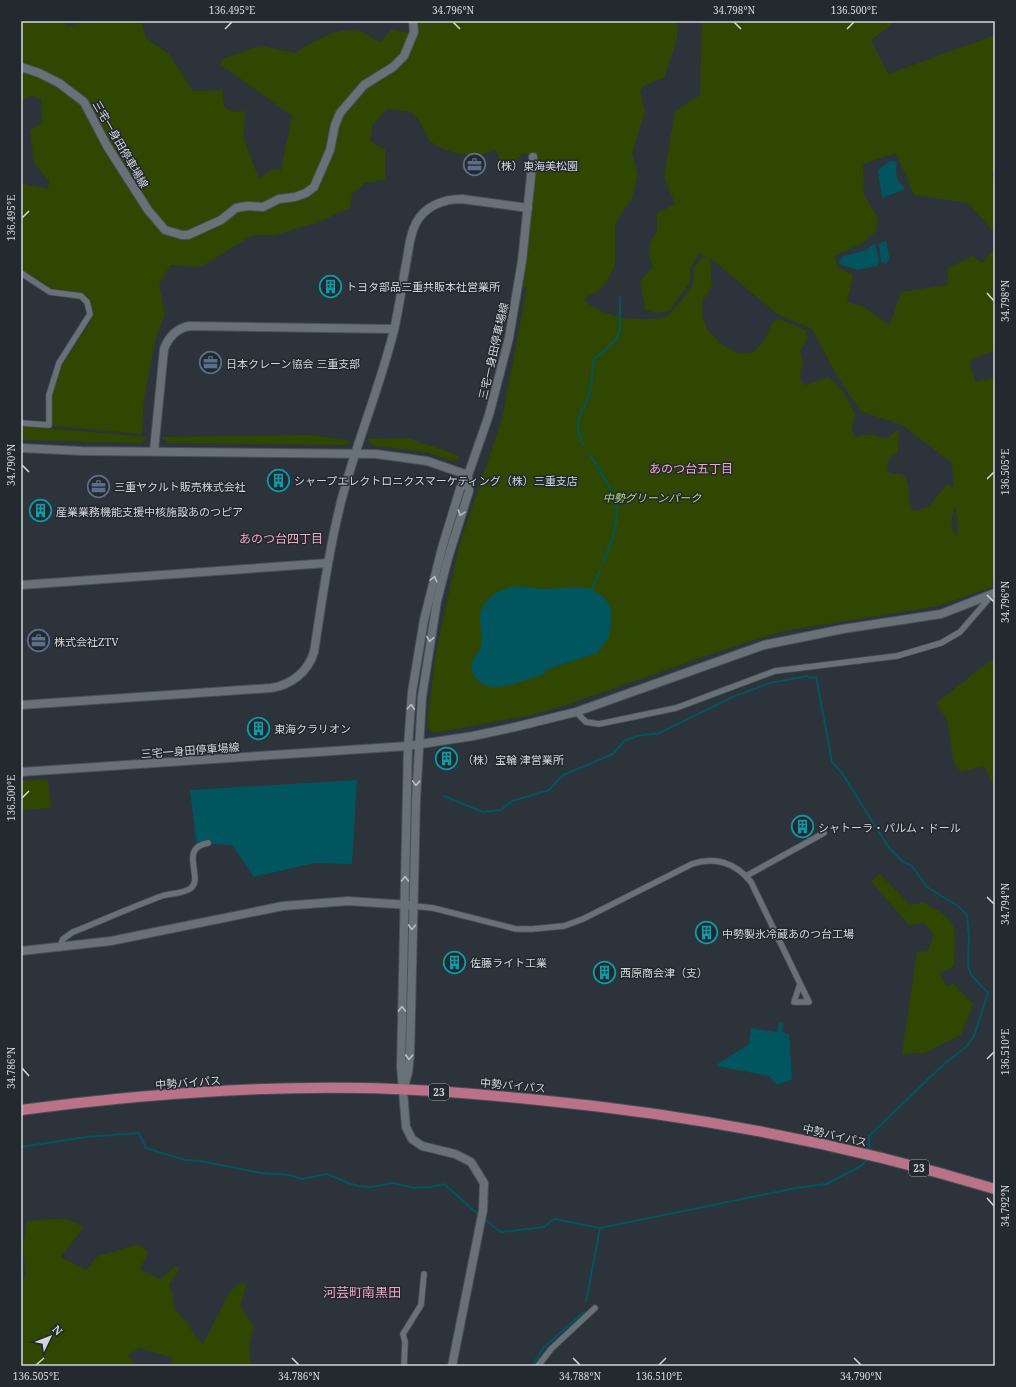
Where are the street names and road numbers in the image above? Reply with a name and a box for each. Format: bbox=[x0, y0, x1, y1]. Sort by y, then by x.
street label: 三宅一身田停車場線 bbox=[90, 97, 152, 191]
street label: 三宅一身田停車場線 bbox=[475, 301, 511, 401]
street label: 三宅一身田停車場線 bbox=[140, 739, 240, 761]
street label: 中勢バイパス bbox=[155, 1072, 221, 1092]
street label: 中勢バイパス bbox=[480, 1075, 546, 1095]
road number: 23 bbox=[429, 1084, 449, 1100]
street label: 中勢バイパス bbox=[801, 1120, 869, 1150]
road number: 23 bbox=[909, 1160, 929, 1176]

